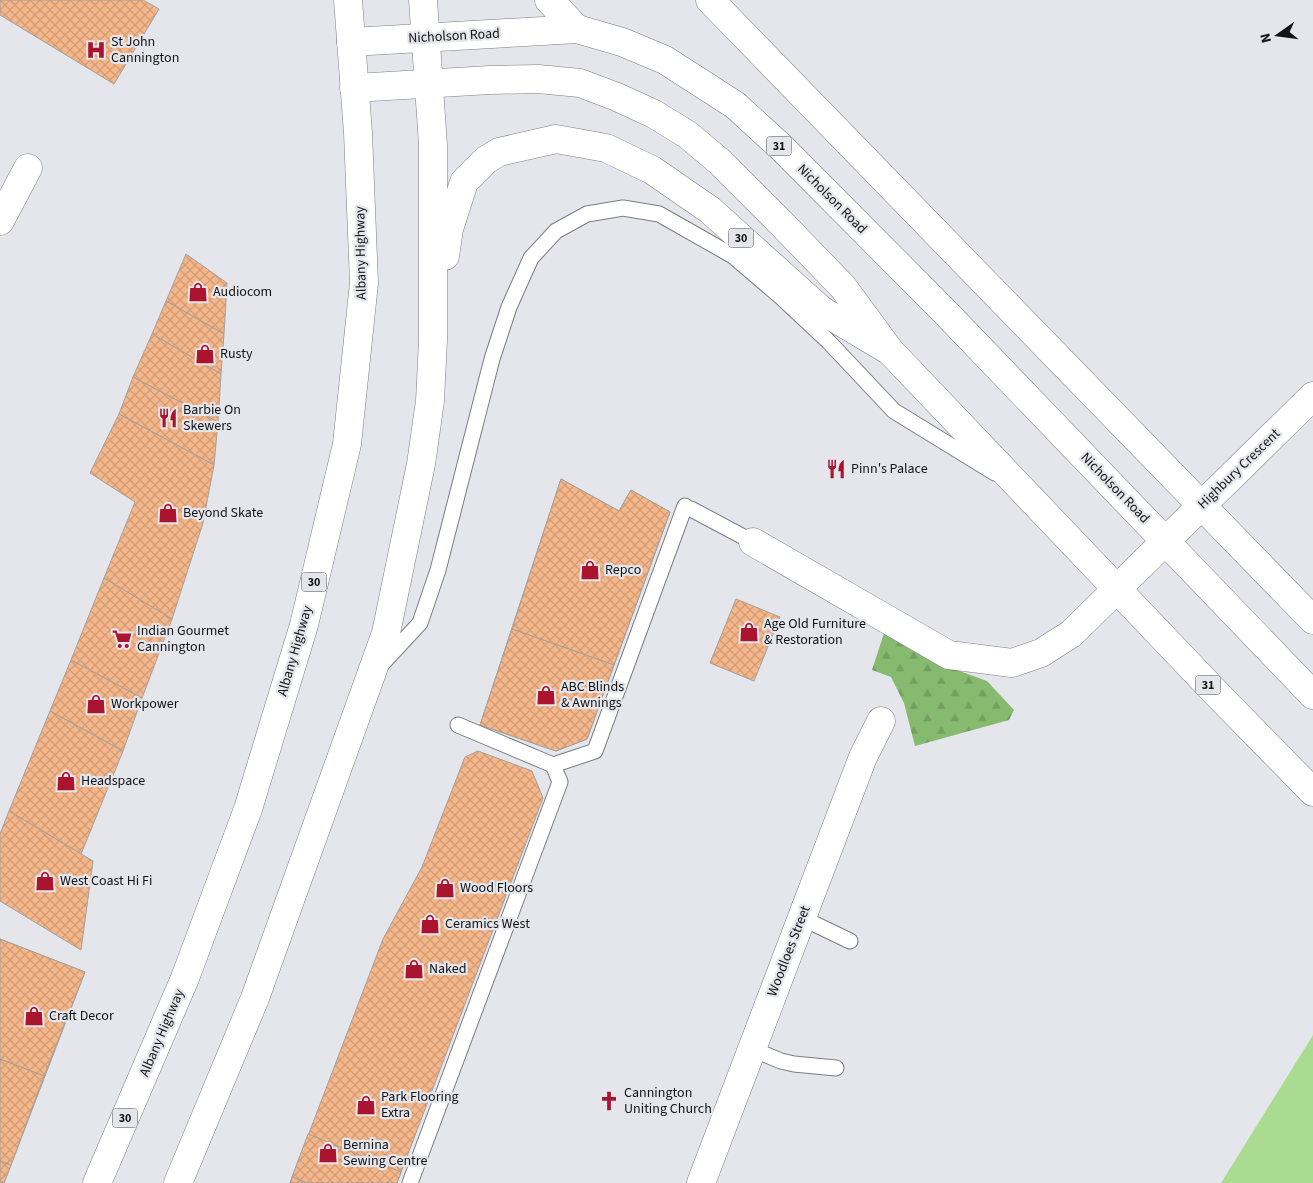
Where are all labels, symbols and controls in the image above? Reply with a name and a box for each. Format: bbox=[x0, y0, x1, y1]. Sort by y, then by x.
north arrow bbox=[1253, 10, 1303, 60]
street label: Nicholson Road bbox=[408, 24, 500, 48]
text: N bbox=[1256, 31, 1277, 45]
place label: St John Cannington bbox=[111, 32, 179, 68]
hospital icon: St John Cannington bbox=[85, 39, 107, 61]
road number: 31 bbox=[766, 136, 792, 156]
street label: Nicholson Road bbox=[793, 160, 871, 238]
street label: Albany Highway bbox=[350, 206, 372, 300]
road number: 30 bbox=[728, 228, 754, 248]
shop icon: Audiocom bbox=[187, 281, 209, 303]
place label: Audiocom bbox=[213, 282, 272, 302]
shop icon: Rusty bbox=[194, 343, 216, 365]
place label: Rusty bbox=[220, 344, 253, 364]
place label: Barbie On Skewers bbox=[183, 400, 241, 436]
restaurant icon: Barbie On Skewers bbox=[157, 407, 179, 429]
street label: Highbury Crescent bbox=[1193, 424, 1285, 514]
street label: Nicholson Road bbox=[1076, 448, 1154, 528]
restaurant icon: Pinn's Palace bbox=[825, 458, 847, 480]
place label: Pinn's Palace bbox=[851, 459, 928, 479]
shop icon: Beyond Skate bbox=[157, 502, 179, 524]
place label: Beyond Skate bbox=[183, 503, 263, 523]
shop icon: Repco bbox=[579, 559, 601, 581]
place label: Repco bbox=[605, 560, 641, 580]
road number: 30 bbox=[302, 572, 326, 592]
street label: Albany Highway bbox=[272, 603, 318, 699]
place label: Age Old Furniture & Restoration bbox=[764, 614, 866, 650]
place label: Indian Gourmet Cannington bbox=[137, 621, 229, 657]
shop icon: Age Old Furniture & Restoration bbox=[738, 621, 760, 643]
supermarket icon: Indian Gourmet Cannington bbox=[111, 628, 133, 650]
road number: 31 bbox=[1196, 676, 1220, 694]
place label: ABC Blinds & Awnings bbox=[561, 677, 624, 713]
shop icon: ABC Blinds & Awnings bbox=[535, 684, 557, 706]
shop icon: Workpower bbox=[85, 693, 107, 715]
place label: Workpower bbox=[111, 694, 179, 714]
shop icon: Headspace bbox=[55, 770, 77, 792]
place label: Headspace bbox=[81, 771, 145, 791]
shop icon: West Coast Hi Fi bbox=[34, 870, 56, 892]
place label: West Coast Hi Fi bbox=[60, 871, 152, 891]
shop icon: Wood Floors bbox=[434, 877, 456, 899]
place label: Wood Floors bbox=[460, 878, 533, 898]
street label: Woodloes Street bbox=[762, 902, 816, 999]
shop icon: Ceramics West bbox=[419, 913, 441, 935]
place label: Ceramics West bbox=[445, 914, 530, 934]
shop icon: Naked bbox=[403, 958, 425, 980]
place label: Naked bbox=[429, 959, 467, 979]
street label: Albany Highway bbox=[135, 986, 190, 1080]
shop icon: Craft Decor bbox=[23, 1005, 45, 1027]
place label: Craft Decor bbox=[49, 1006, 114, 1026]
place label: Cannington Uniting Church bbox=[624, 1083, 712, 1119]
place label: Park Flooring Extra bbox=[381, 1087, 459, 1123]
church icon: Cannington Uniting Church bbox=[598, 1090, 620, 1112]
shop icon: Park Flooring Extra bbox=[355, 1094, 377, 1116]
road number: 30 bbox=[112, 1108, 138, 1128]
place label: Bernina Sewing Centre bbox=[343, 1135, 428, 1171]
shop icon: Bernina Sewing Centre bbox=[317, 1142, 339, 1164]

